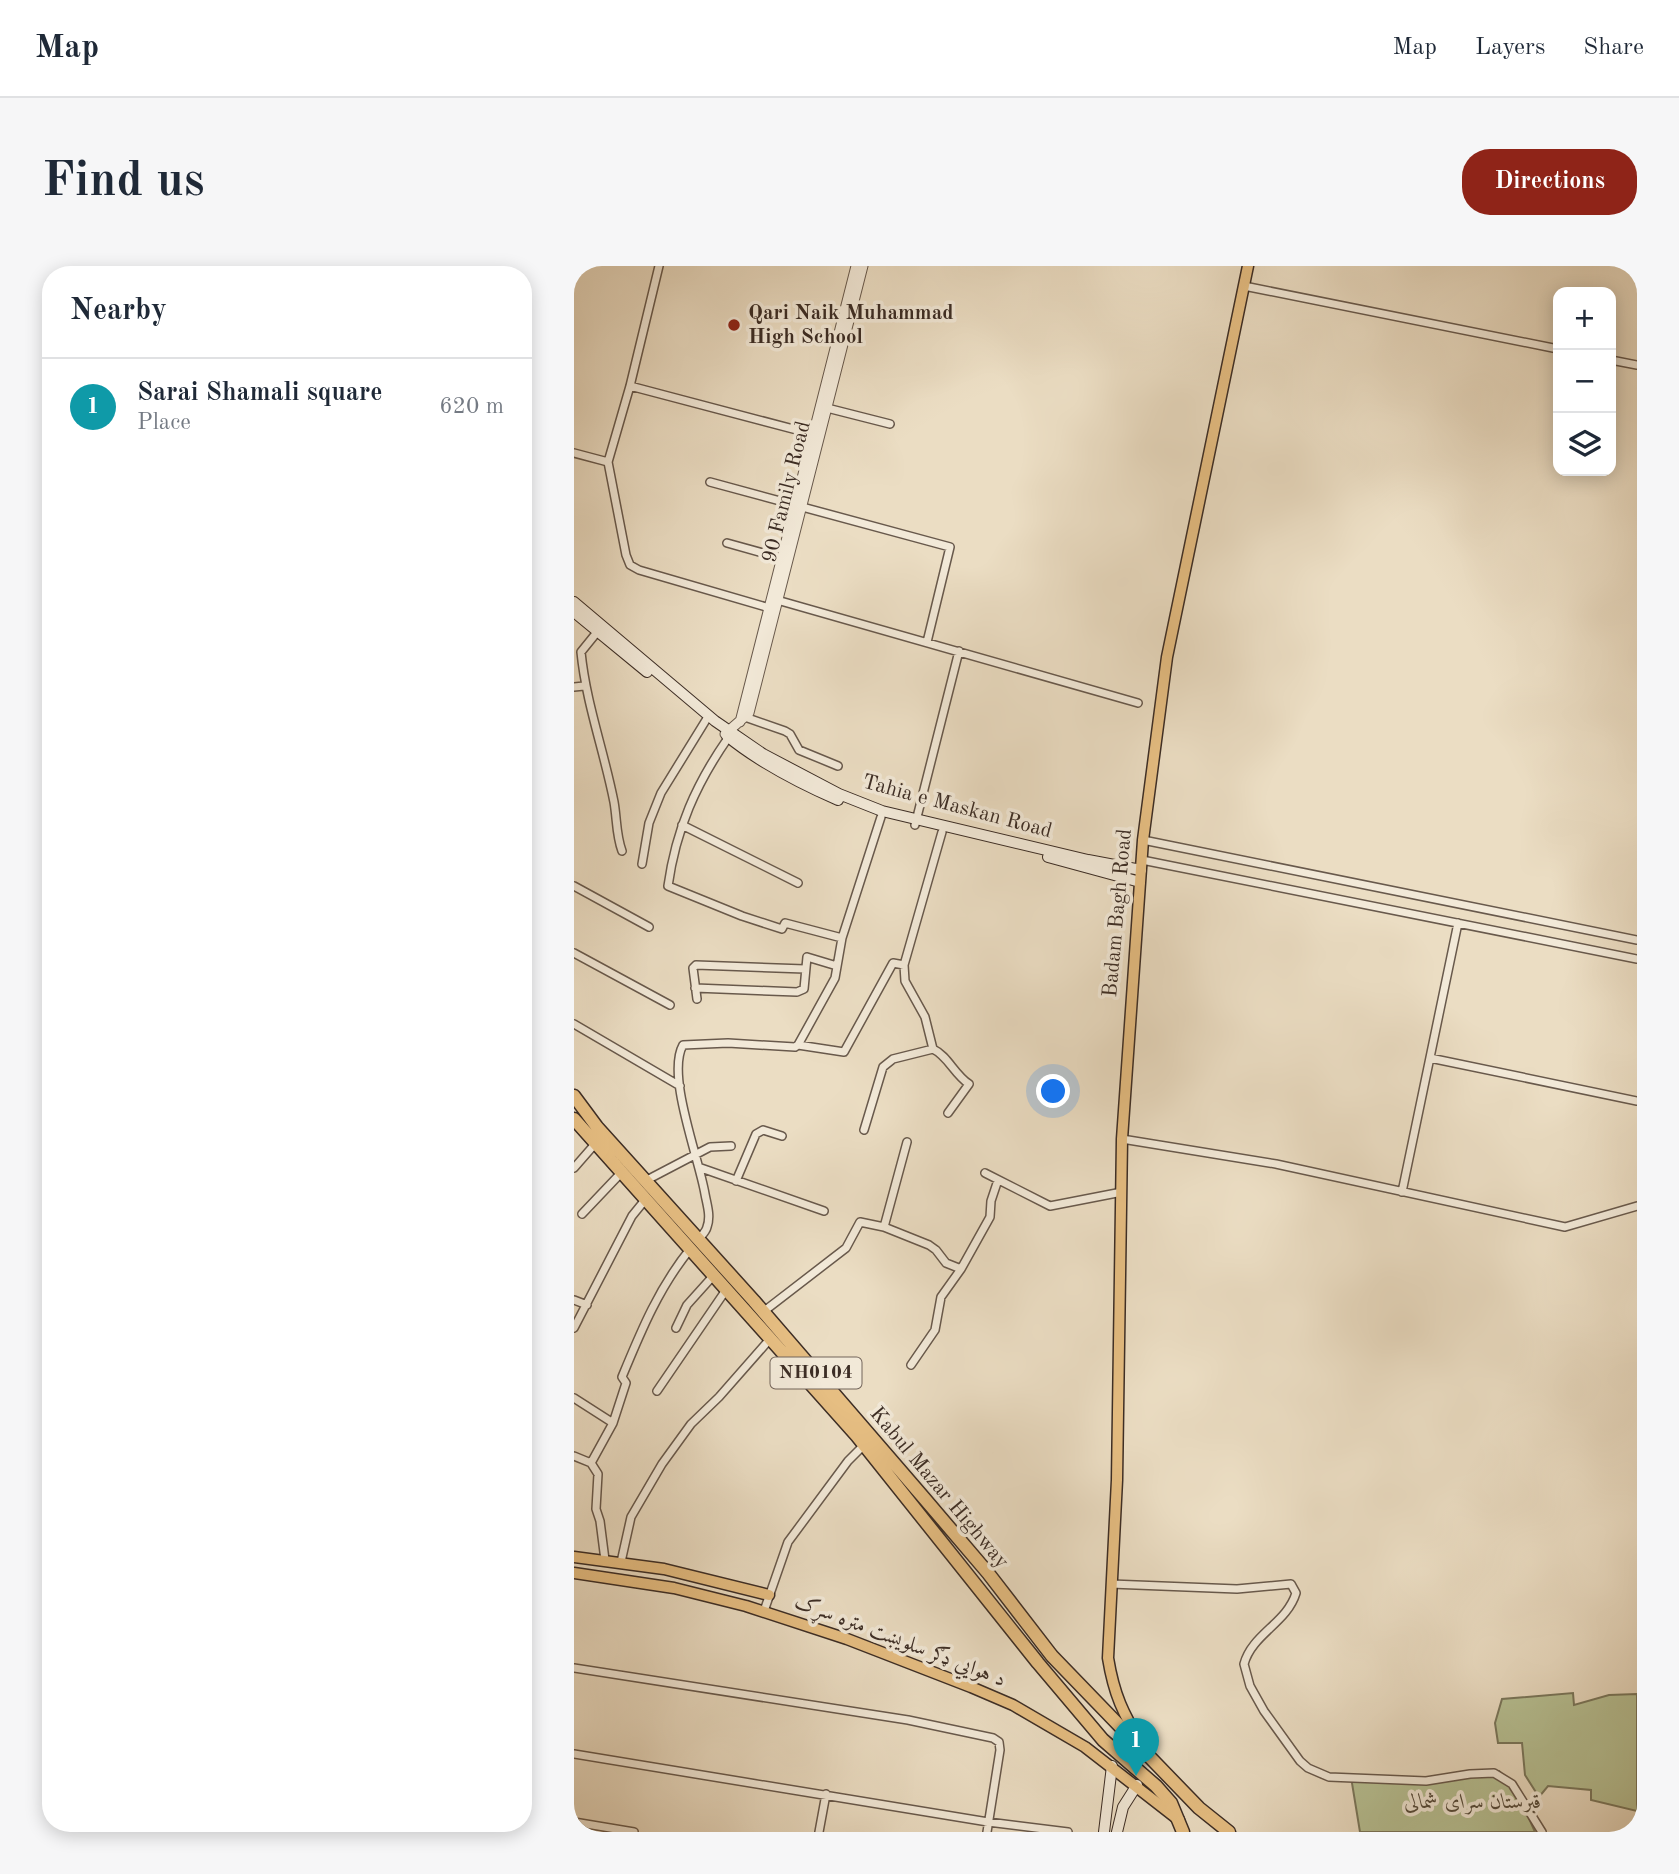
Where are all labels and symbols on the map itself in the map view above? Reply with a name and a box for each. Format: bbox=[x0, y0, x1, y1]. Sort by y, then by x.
place label: Qari Naik Muhammad High School bbox=[748, 303, 954, 348]
marker: Qari Naik Muhammad High School bbox=[726, 317, 742, 333]
street label: 90 Family Road bbox=[759, 419, 815, 565]
street label: Tahia e Maskan Road bbox=[860, 772, 1054, 842]
street label: Badam Bagh Road bbox=[1100, 828, 1136, 998]
your location bbox=[1036, 1074, 1070, 1108]
road number: NH0104 bbox=[770, 1358, 862, 1388]
street label: Kabul Mazar Highway bbox=[866, 1403, 1012, 1573]
street label: د هوايي ډګر سلویښت متره سړک bbox=[790, 1589, 1009, 1696]
pin: 1 bbox=[1113, 1718, 1159, 1776]
park label: قبرستان سرای شمالی bbox=[1404, 1792, 1542, 1815]

